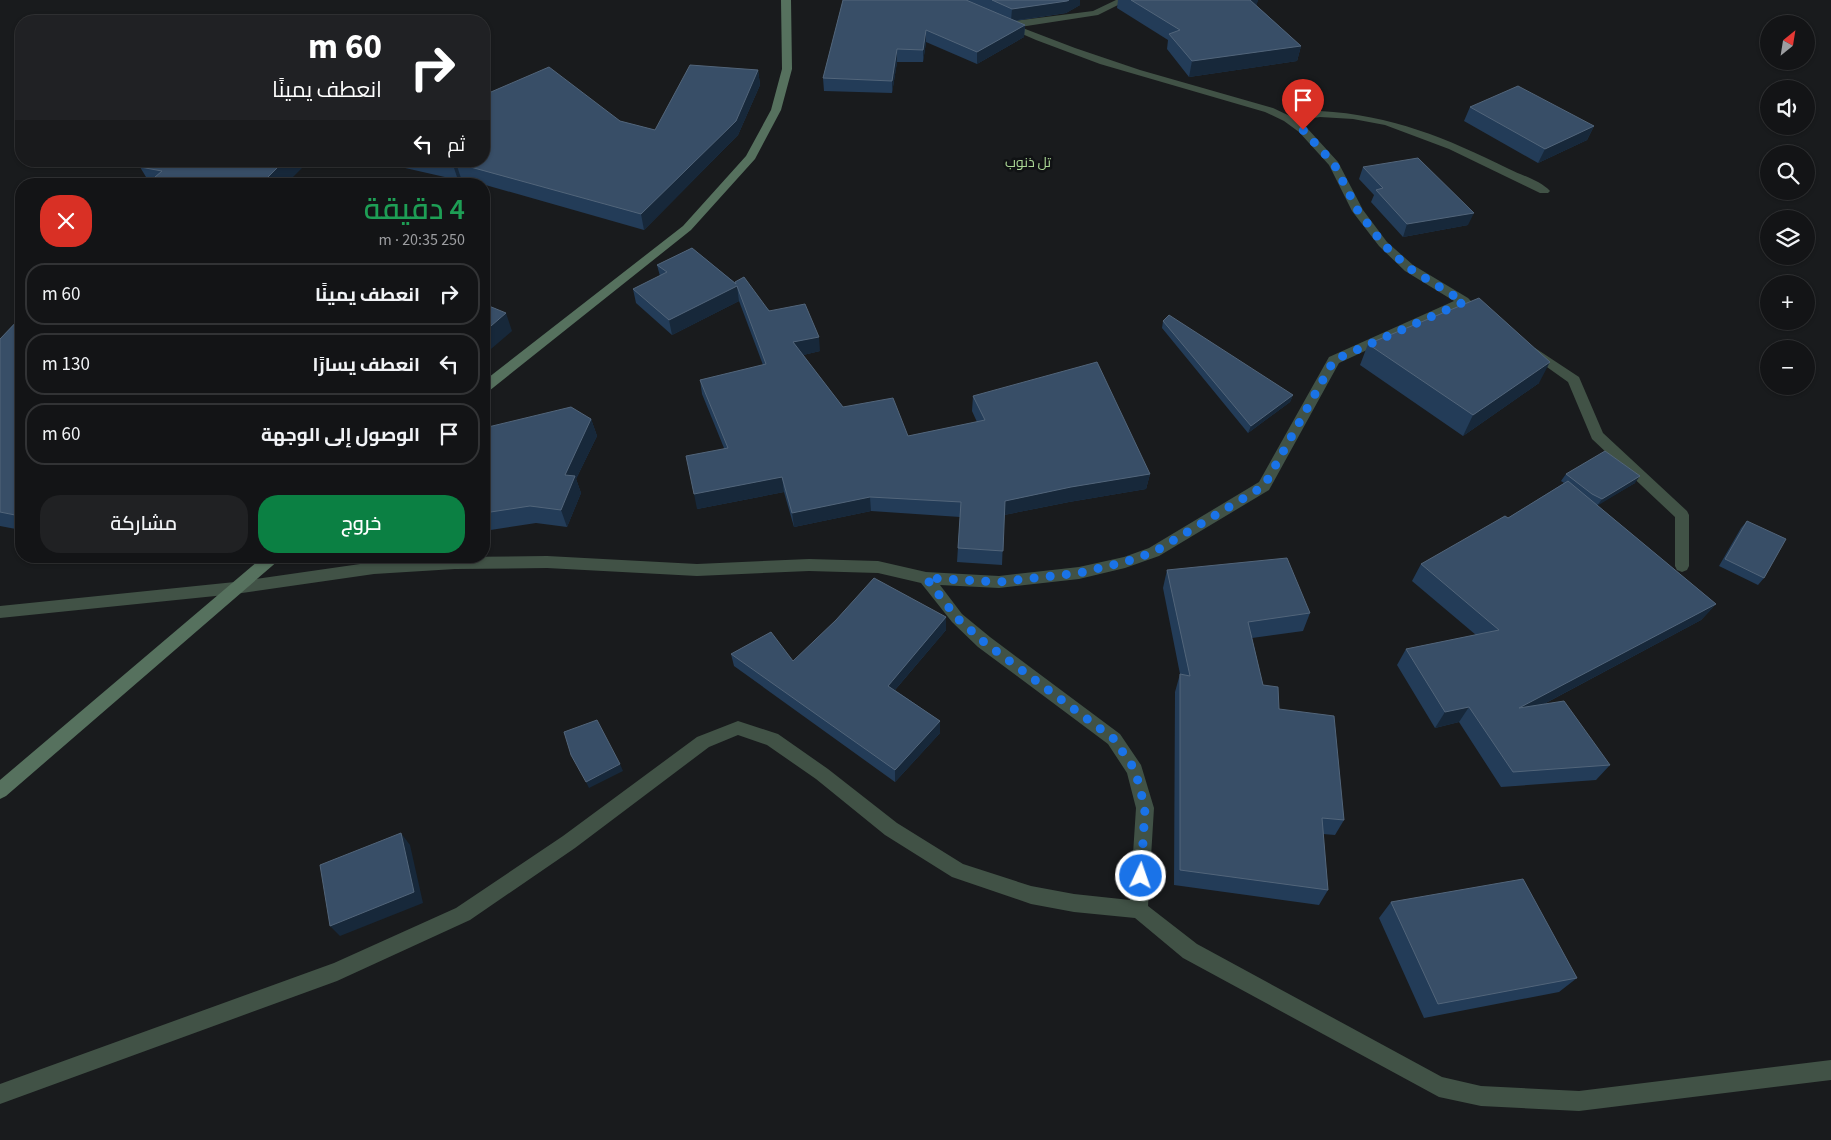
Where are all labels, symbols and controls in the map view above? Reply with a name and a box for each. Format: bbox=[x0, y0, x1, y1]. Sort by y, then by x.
north arrow bbox=[1760, 15, 1815, 70]
map controls bbox=[1760, 15, 1815, 395]
text: 60 m bbox=[308, 22, 382, 72]
icon: right bbox=[400, 35, 465, 100]
text: انعطف يمينًا bbox=[272, 74, 382, 106]
pin bbox=[1282, 79, 1324, 130]
button: sound bbox=[1760, 80, 1815, 135]
icon: arrive bbox=[1289, 86, 1317, 114]
icon: left bbox=[409, 130, 437, 158]
text: ثم bbox=[447, 132, 465, 159]
button: search bbox=[1760, 145, 1815, 200]
district label: تل ذنوب bbox=[1005, 153, 1051, 173]
text: 4 دقيقة bbox=[364, 188, 465, 231]
button: close bbox=[40, 195, 92, 247]
button: layers bbox=[1760, 210, 1815, 265]
text: 250 m · 20:35 bbox=[378, 229, 465, 251]
button: + bbox=[1760, 275, 1815, 330]
icon: right bbox=[435, 280, 463, 308]
text: 60 m bbox=[42, 281, 80, 308]
text: انعطف يمينًا bbox=[315, 282, 420, 309]
button: − bbox=[1760, 340, 1815, 395]
icon: left bbox=[435, 350, 463, 378]
text: 130 m bbox=[42, 351, 90, 378]
text: انعطف يسارًا bbox=[313, 352, 420, 379]
icon: arrive bbox=[435, 420, 463, 448]
text: 60 m bbox=[42, 421, 80, 448]
text: الوصول إلى الوجهة bbox=[261, 422, 420, 449]
button: مشاركة bbox=[40, 495, 248, 553]
button: خروج bbox=[258, 495, 465, 553]
position arrow bbox=[1114, 849, 1166, 901]

